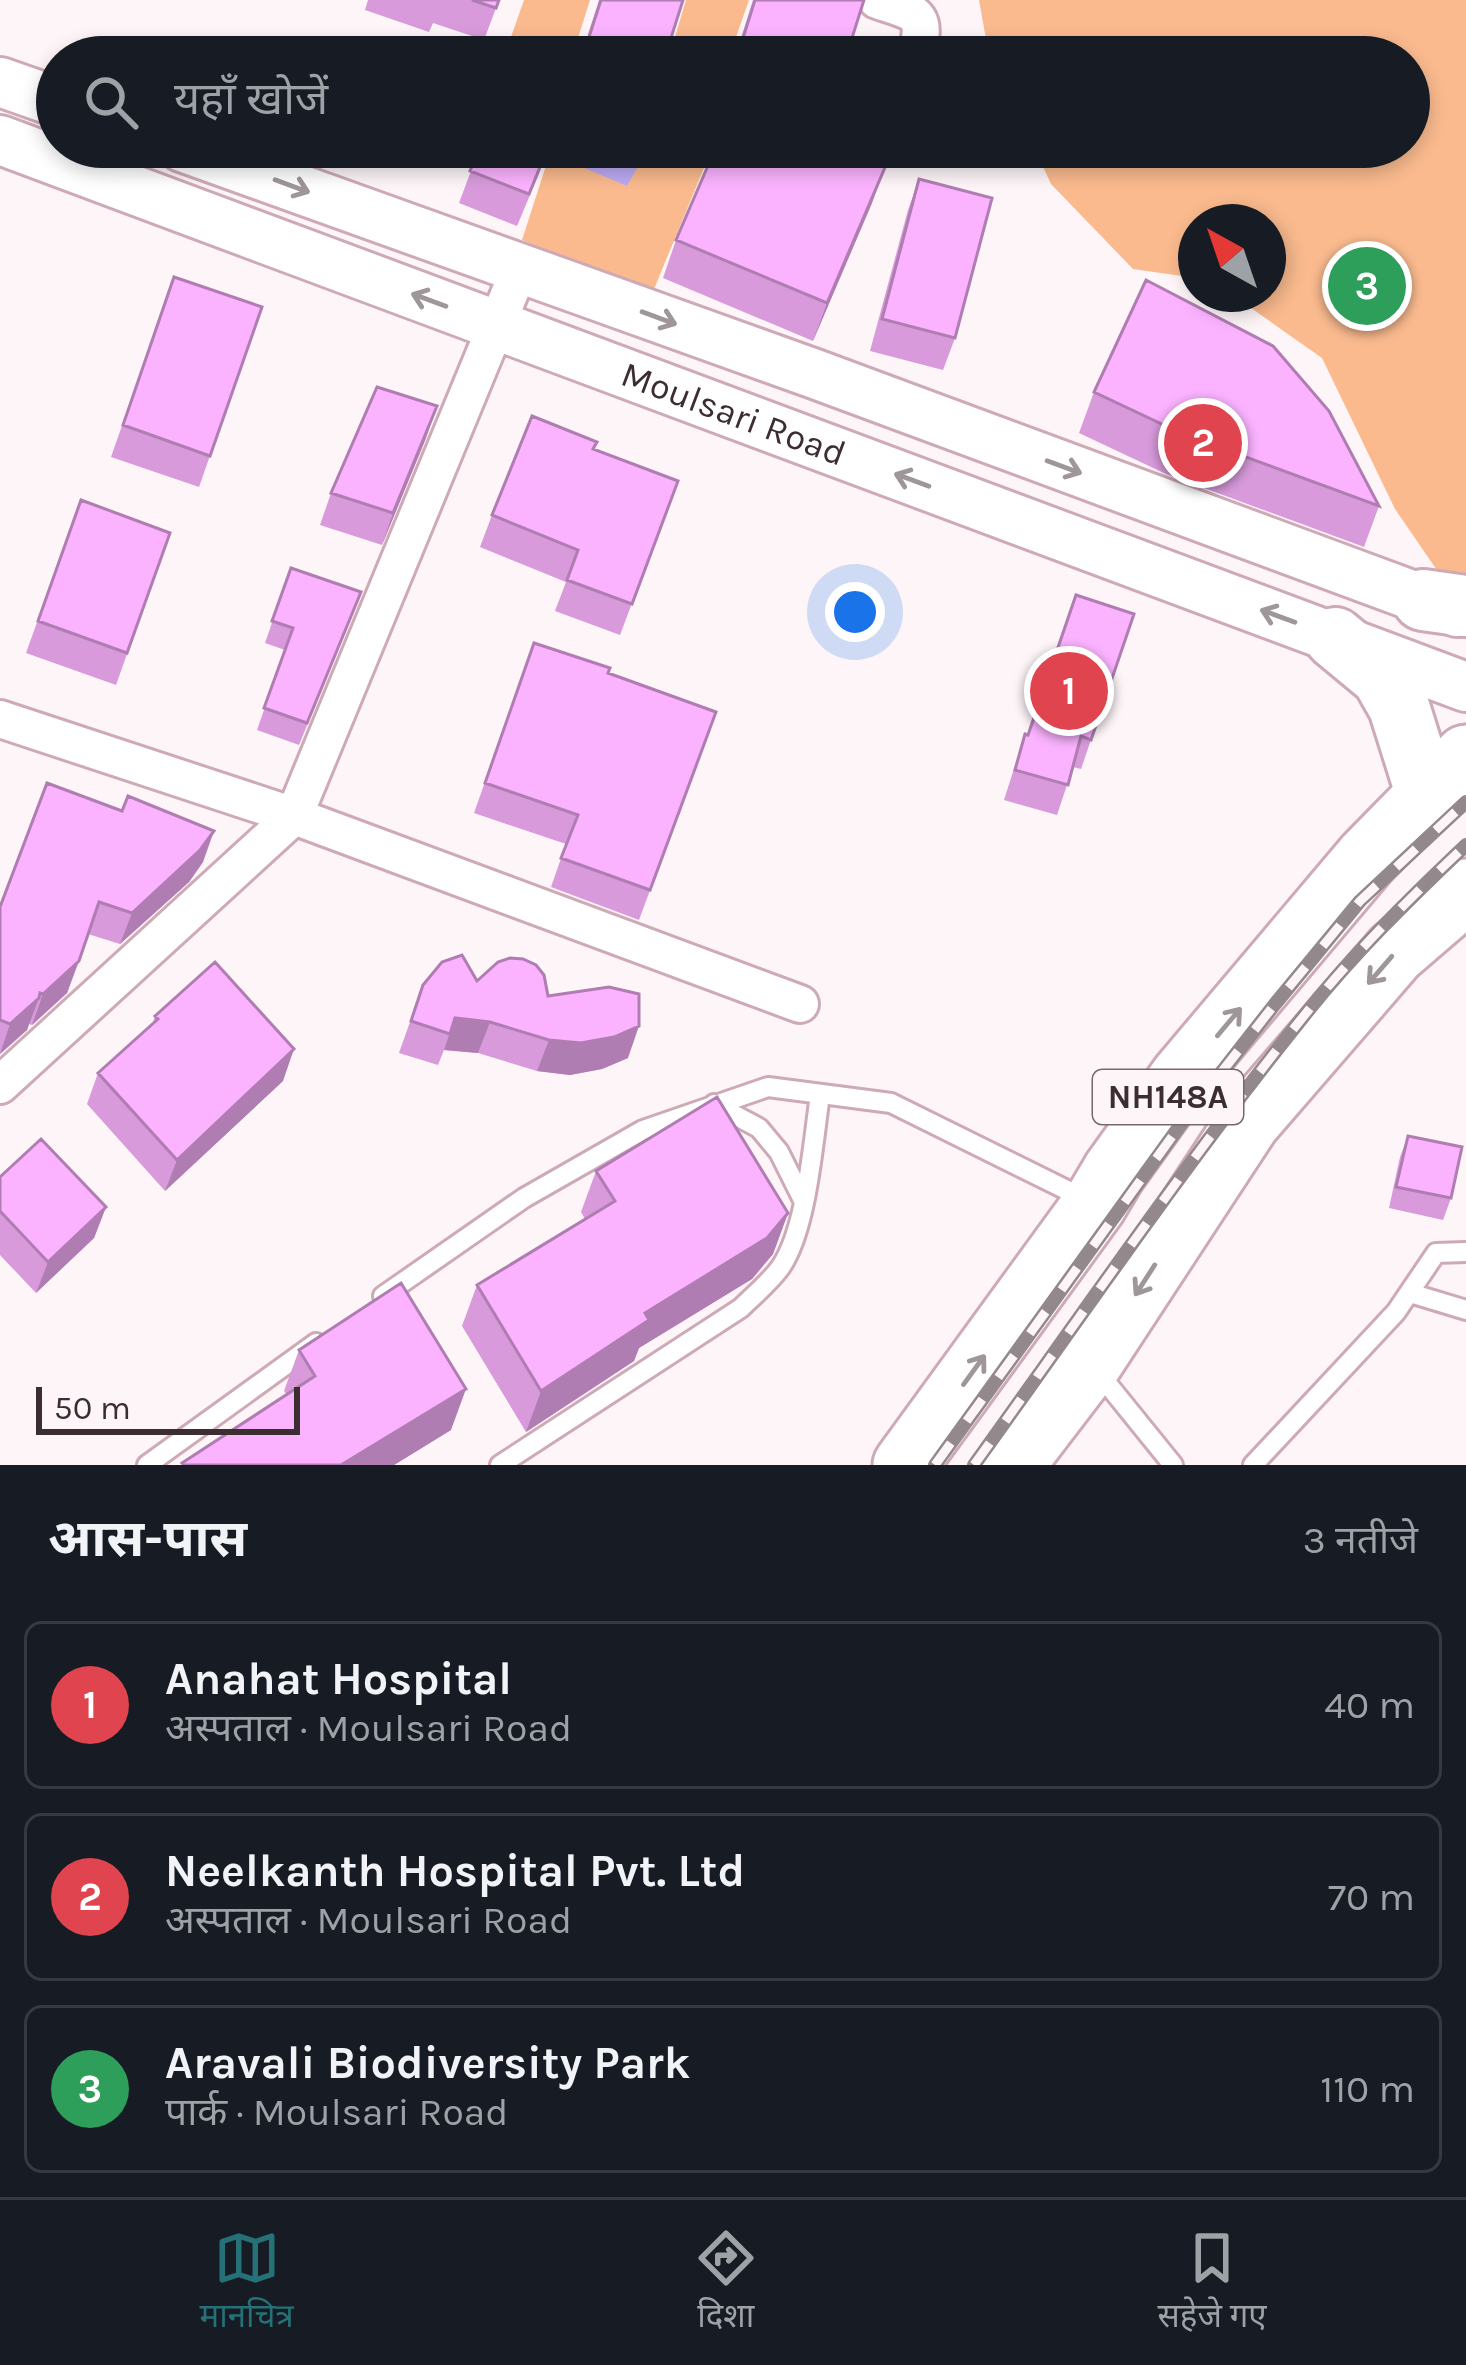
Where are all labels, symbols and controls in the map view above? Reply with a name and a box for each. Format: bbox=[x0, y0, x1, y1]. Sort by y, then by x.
search box bbox=[36, 36, 1430, 168]
icon: search bbox=[78, 69, 144, 135]
text: यहाँ खोजें bbox=[174, 73, 328, 125]
one-way arrow bbox=[273, 177, 310, 199]
north arrow bbox=[1178, 204, 1286, 312]
pin: 3 bbox=[1328, 241, 1406, 331]
one-way arrow bbox=[411, 288, 448, 309]
one-way arrow bbox=[640, 309, 677, 330]
street label: Moulsari Road bbox=[616, 353, 852, 475]
pin: 2 bbox=[1164, 398, 1242, 488]
one-way arrow bbox=[1045, 458, 1082, 479]
one-way arrow bbox=[894, 468, 931, 490]
your location bbox=[825, 582, 885, 642]
one-way arrow bbox=[1260, 604, 1297, 626]
pin: 1 bbox=[1030, 646, 1108, 736]
one-way arrow bbox=[1367, 954, 1394, 985]
one-way arrow bbox=[1214, 1007, 1242, 1038]
road number: NH148A bbox=[1093, 1070, 1243, 1124]
one-way arrow bbox=[1132, 1262, 1157, 1296]
one-way arrow bbox=[961, 1354, 987, 1387]
scale bar bbox=[36, 1381, 300, 1434]
text: 50 m bbox=[54, 1389, 131, 1427]
text: आस-पास bbox=[48, 1509, 247, 1569]
text: 3 नतीजे bbox=[1303, 1517, 1418, 1563]
text: Anahat Hospital bbox=[165, 1653, 512, 1705]
text: 1 bbox=[83, 1682, 97, 1728]
text: 40 m bbox=[1324, 1682, 1415, 1728]
text: अस्पताल · Moulsari Road bbox=[165, 1705, 572, 1751]
text: Neelkanth Hospital Pvt. Ltd bbox=[165, 1845, 745, 1897]
text: 2 bbox=[78, 1874, 102, 1920]
text: 70 m bbox=[1328, 1874, 1415, 1920]
text: अस्पताल · Moulsari Road bbox=[165, 1897, 572, 1943]
text: Aravali Biodiversity Park bbox=[165, 2037, 690, 2089]
text: 3 bbox=[78, 2066, 102, 2112]
text: 110 m bbox=[1320, 2066, 1415, 2112]
text: पार्क · Moulsari Road bbox=[165, 2089, 508, 2135]
tab: मानचित्र bbox=[199, 2225, 294, 2340]
tab: दिशा bbox=[693, 2225, 759, 2340]
tab: सहेजे गए bbox=[1158, 2225, 1267, 2340]

